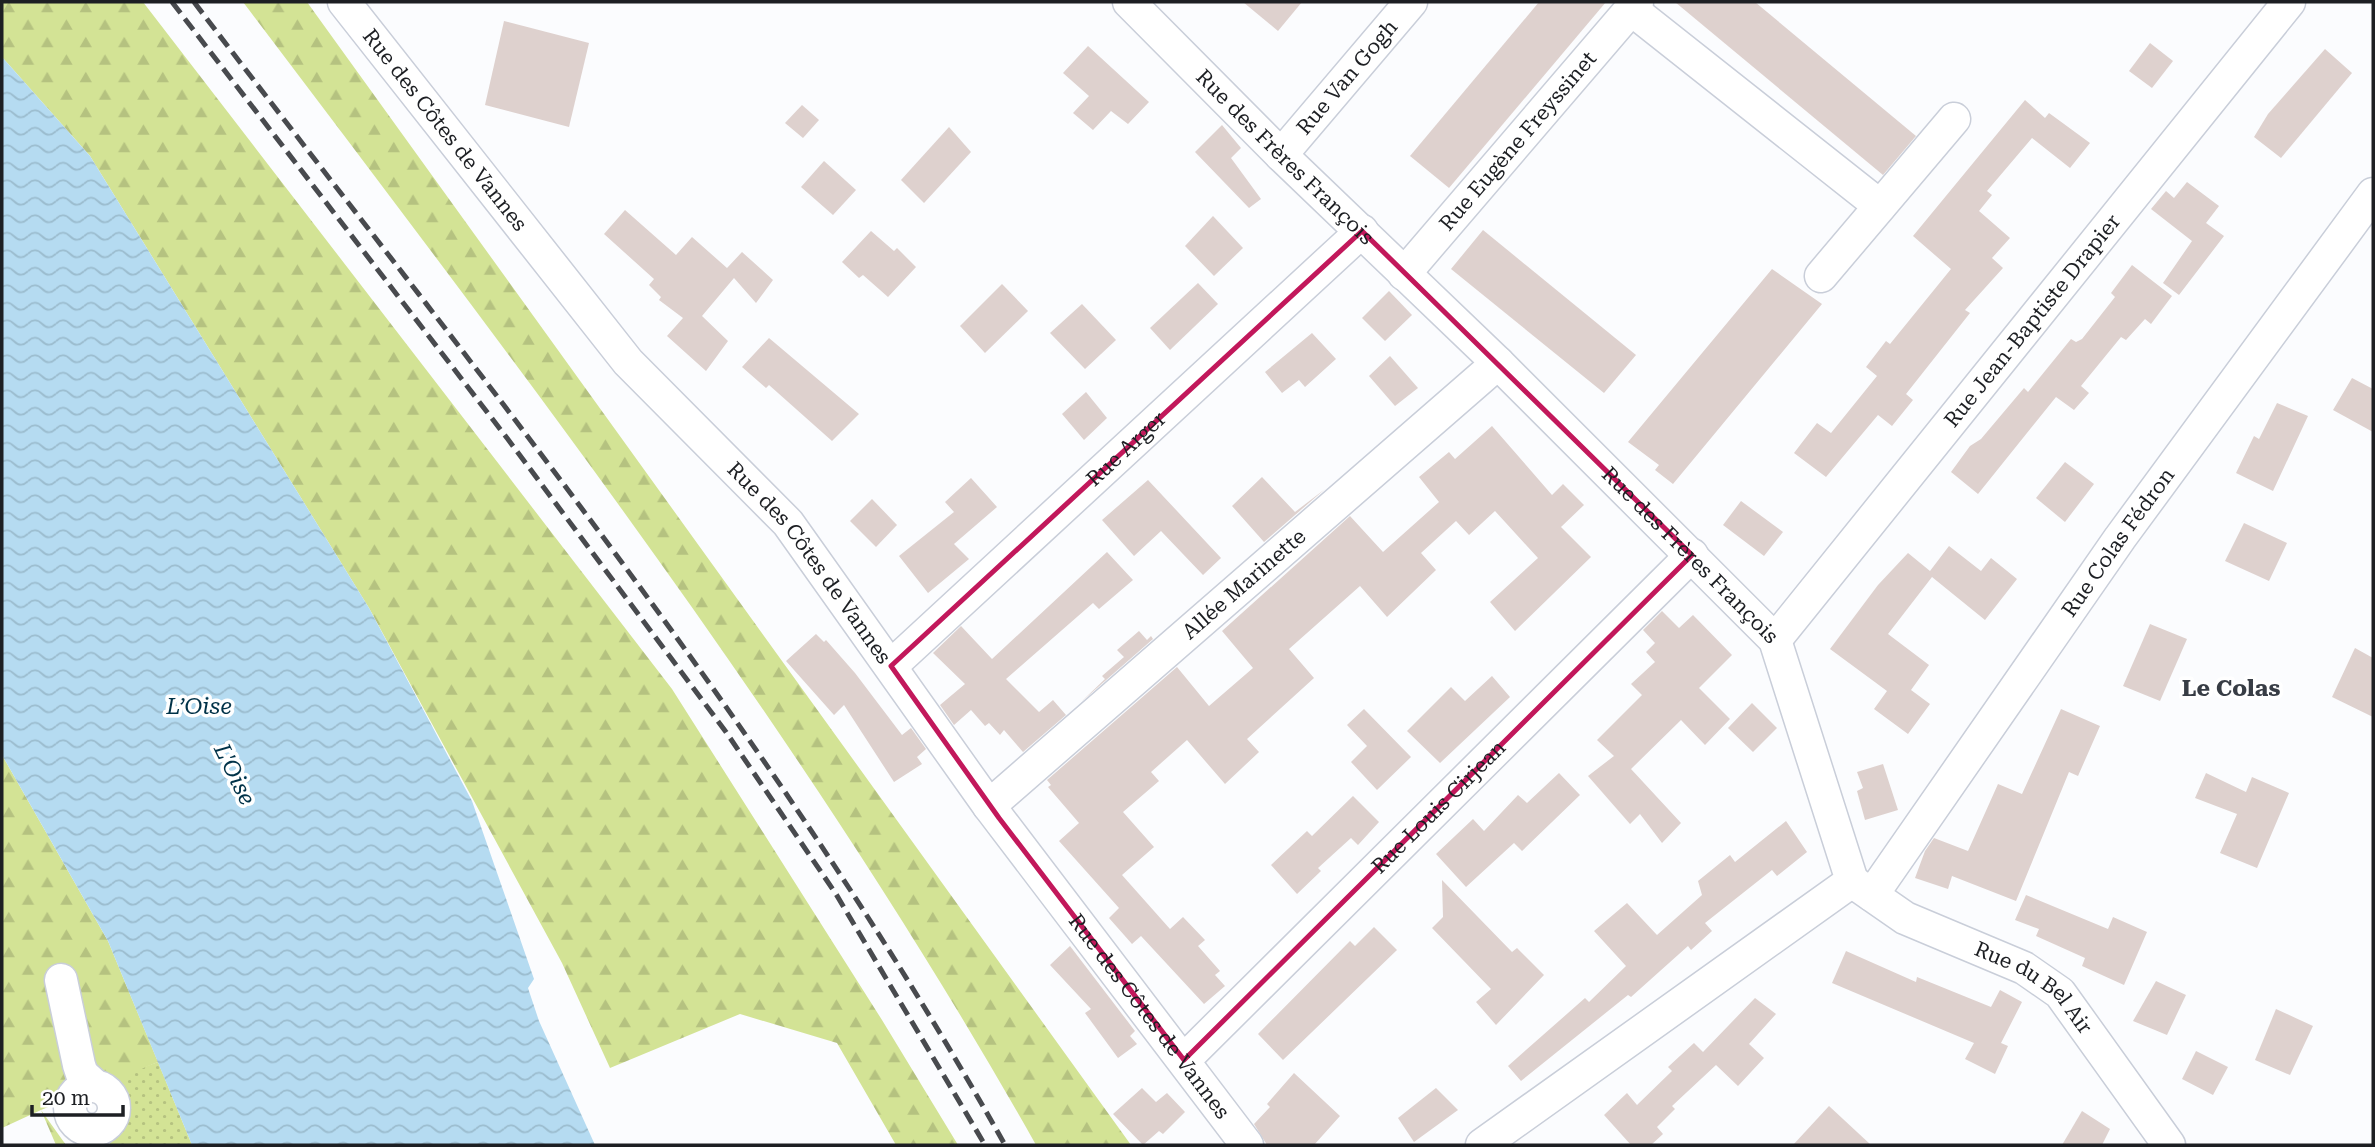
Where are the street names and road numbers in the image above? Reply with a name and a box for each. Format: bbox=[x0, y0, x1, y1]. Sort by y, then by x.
street label: Rue Van Gogh bbox=[1292, 15, 1403, 139]
street label: Rue des Côtes de Vannes bbox=[358, 24, 532, 236]
street label: Rue Eugène Freyssinet bbox=[1435, 47, 1601, 235]
street label: Rue des Frères François bbox=[1191, 65, 1379, 249]
street label: Rue Jean-Baptiste Drapier bbox=[1939, 209, 2125, 432]
street label: Rue Arger bbox=[1082, 406, 1171, 491]
street label: Rue des Côtes de Vannes bbox=[722, 457, 896, 668]
street label: Rue des Frères François bbox=[1597, 462, 1783, 648]
street label: Rue Colas Fédron bbox=[2057, 463, 2180, 621]
street label: Allée Marinette bbox=[1177, 524, 1310, 644]
street label: Rue Louis Cirjean bbox=[1367, 735, 1511, 878]
street label: Rue des Côtes de Vannes bbox=[1064, 909, 1235, 1123]
street label: Rue du Bel Air bbox=[1971, 937, 2097, 1039]

